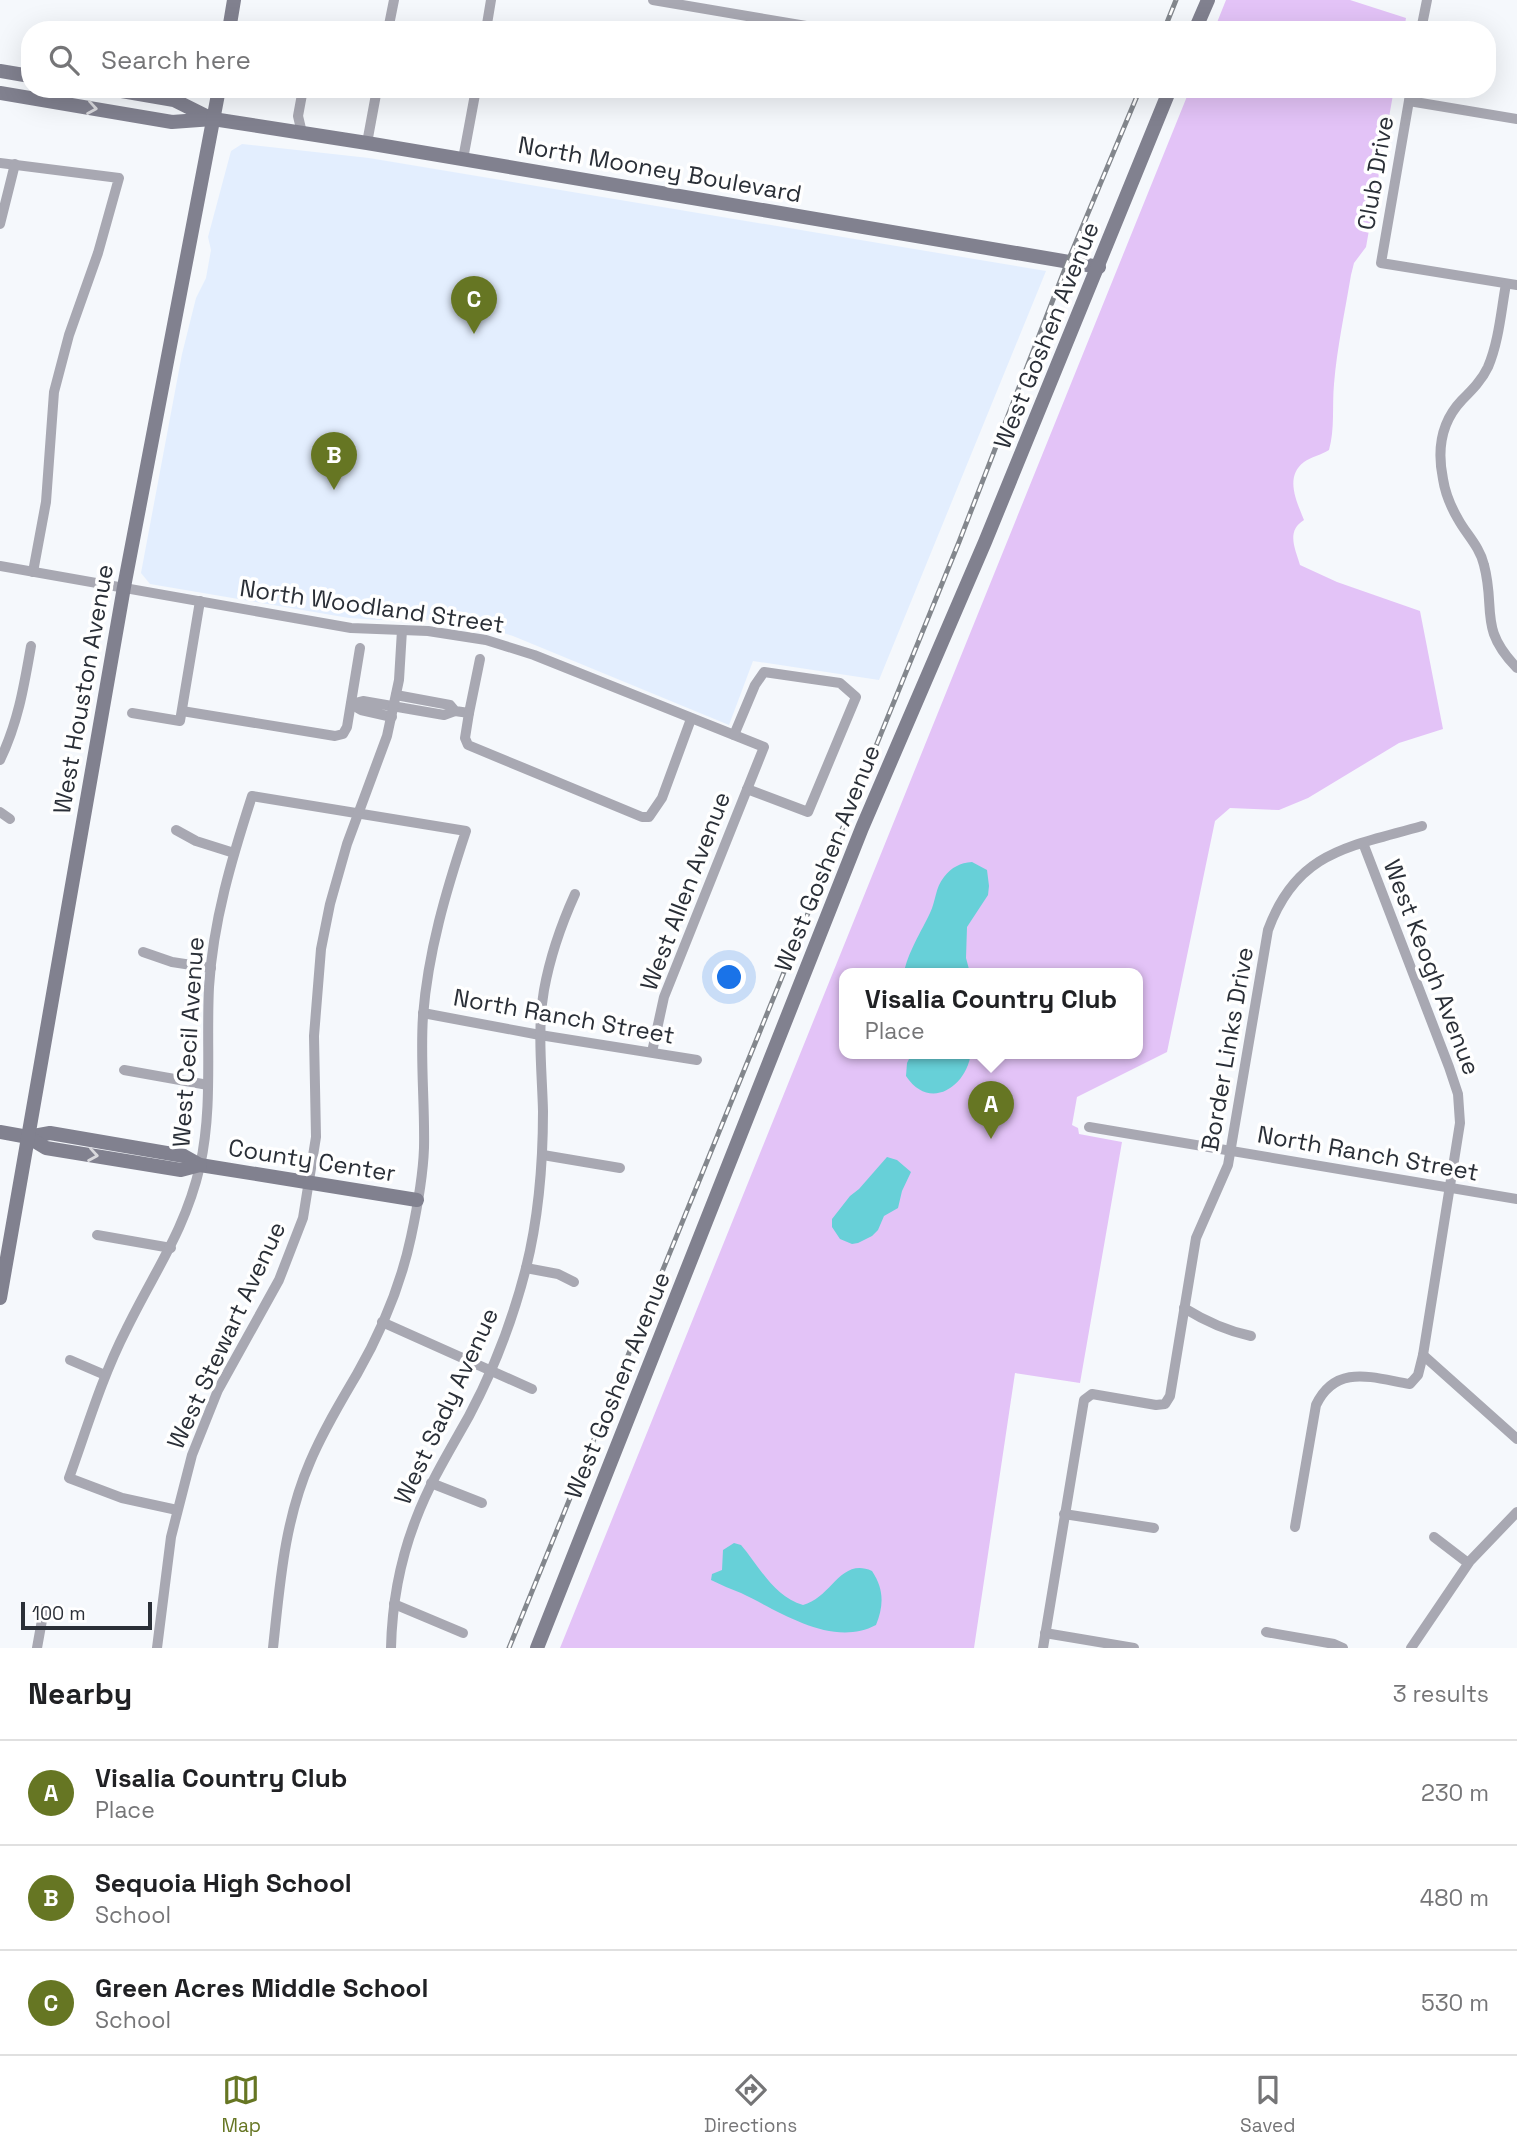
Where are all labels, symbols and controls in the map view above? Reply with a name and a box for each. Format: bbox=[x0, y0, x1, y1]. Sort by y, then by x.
search box bbox=[21, 21, 1496, 98]
icon: search bbox=[45, 41, 83, 79]
text: Search here bbox=[101, 43, 251, 77]
one-way arrow bbox=[86, 100, 97, 115]
street label: Club Drive bbox=[1350, 114, 1400, 232]
street label: North Mooney Boulevard bbox=[516, 129, 804, 209]
street label: West Goshen Avenue bbox=[986, 217, 1106, 453]
pin: C bbox=[451, 276, 497, 334]
pin: B bbox=[311, 432, 357, 490]
street label: West Houston Avenue bbox=[46, 562, 120, 816]
street label: North Woodland Street bbox=[238, 572, 506, 640]
street label: West Goshen Avenue bbox=[767, 740, 887, 976]
street label: West Allen Avenue bbox=[633, 787, 737, 995]
street label: West Keogh Avenue bbox=[1377, 855, 1487, 1079]
street label: West Cecil Avenue bbox=[165, 936, 211, 1148]
street label: Border Links Drive bbox=[1194, 944, 1260, 1154]
your location bbox=[712, 960, 746, 994]
popup bbox=[839, 968, 1143, 1059]
street label: North Ranch Street bbox=[451, 981, 677, 1051]
text: Visalia Country Club bbox=[865, 982, 1117, 1016]
text: Place bbox=[865, 1016, 925, 1046]
pin: A bbox=[968, 1081, 1014, 1139]
street label: North Ranch Street bbox=[1255, 1118, 1481, 1188]
street label: County Center bbox=[226, 1131, 398, 1189]
one-way arrow bbox=[87, 1147, 99, 1162]
street label: West Stewart Avenue bbox=[160, 1216, 292, 1454]
street label: West Goshen Avenue bbox=[557, 1267, 677, 1503]
street label: West Sady Avenue bbox=[387, 1303, 505, 1509]
scale bar bbox=[21, 1599, 152, 1631]
text: 100 m bbox=[32, 1601, 86, 1626]
text: Nearby bbox=[28, 1674, 132, 1713]
text: 3 results bbox=[1393, 1679, 1489, 1709]
text: Visalia Country Club bbox=[95, 1761, 347, 1795]
text: A bbox=[44, 1778, 58, 1808]
text: 230 m bbox=[1421, 1778, 1489, 1808]
text: Place bbox=[95, 1795, 155, 1825]
text: Sequoia High School bbox=[95, 1866, 352, 1900]
text: B bbox=[43, 1883, 59, 1913]
text: 480 m bbox=[1420, 1883, 1489, 1913]
text: School bbox=[95, 1900, 171, 1930]
text: Green Acres Middle School bbox=[95, 1971, 428, 2005]
text: C bbox=[44, 1988, 58, 2018]
text: 530 m bbox=[1421, 1988, 1489, 2018]
text: School bbox=[95, 2005, 171, 2035]
tab: Map bbox=[221, 2071, 261, 2138]
tab: Directions bbox=[704, 2071, 797, 2138]
tab: Saved bbox=[1240, 2071, 1296, 2138]

